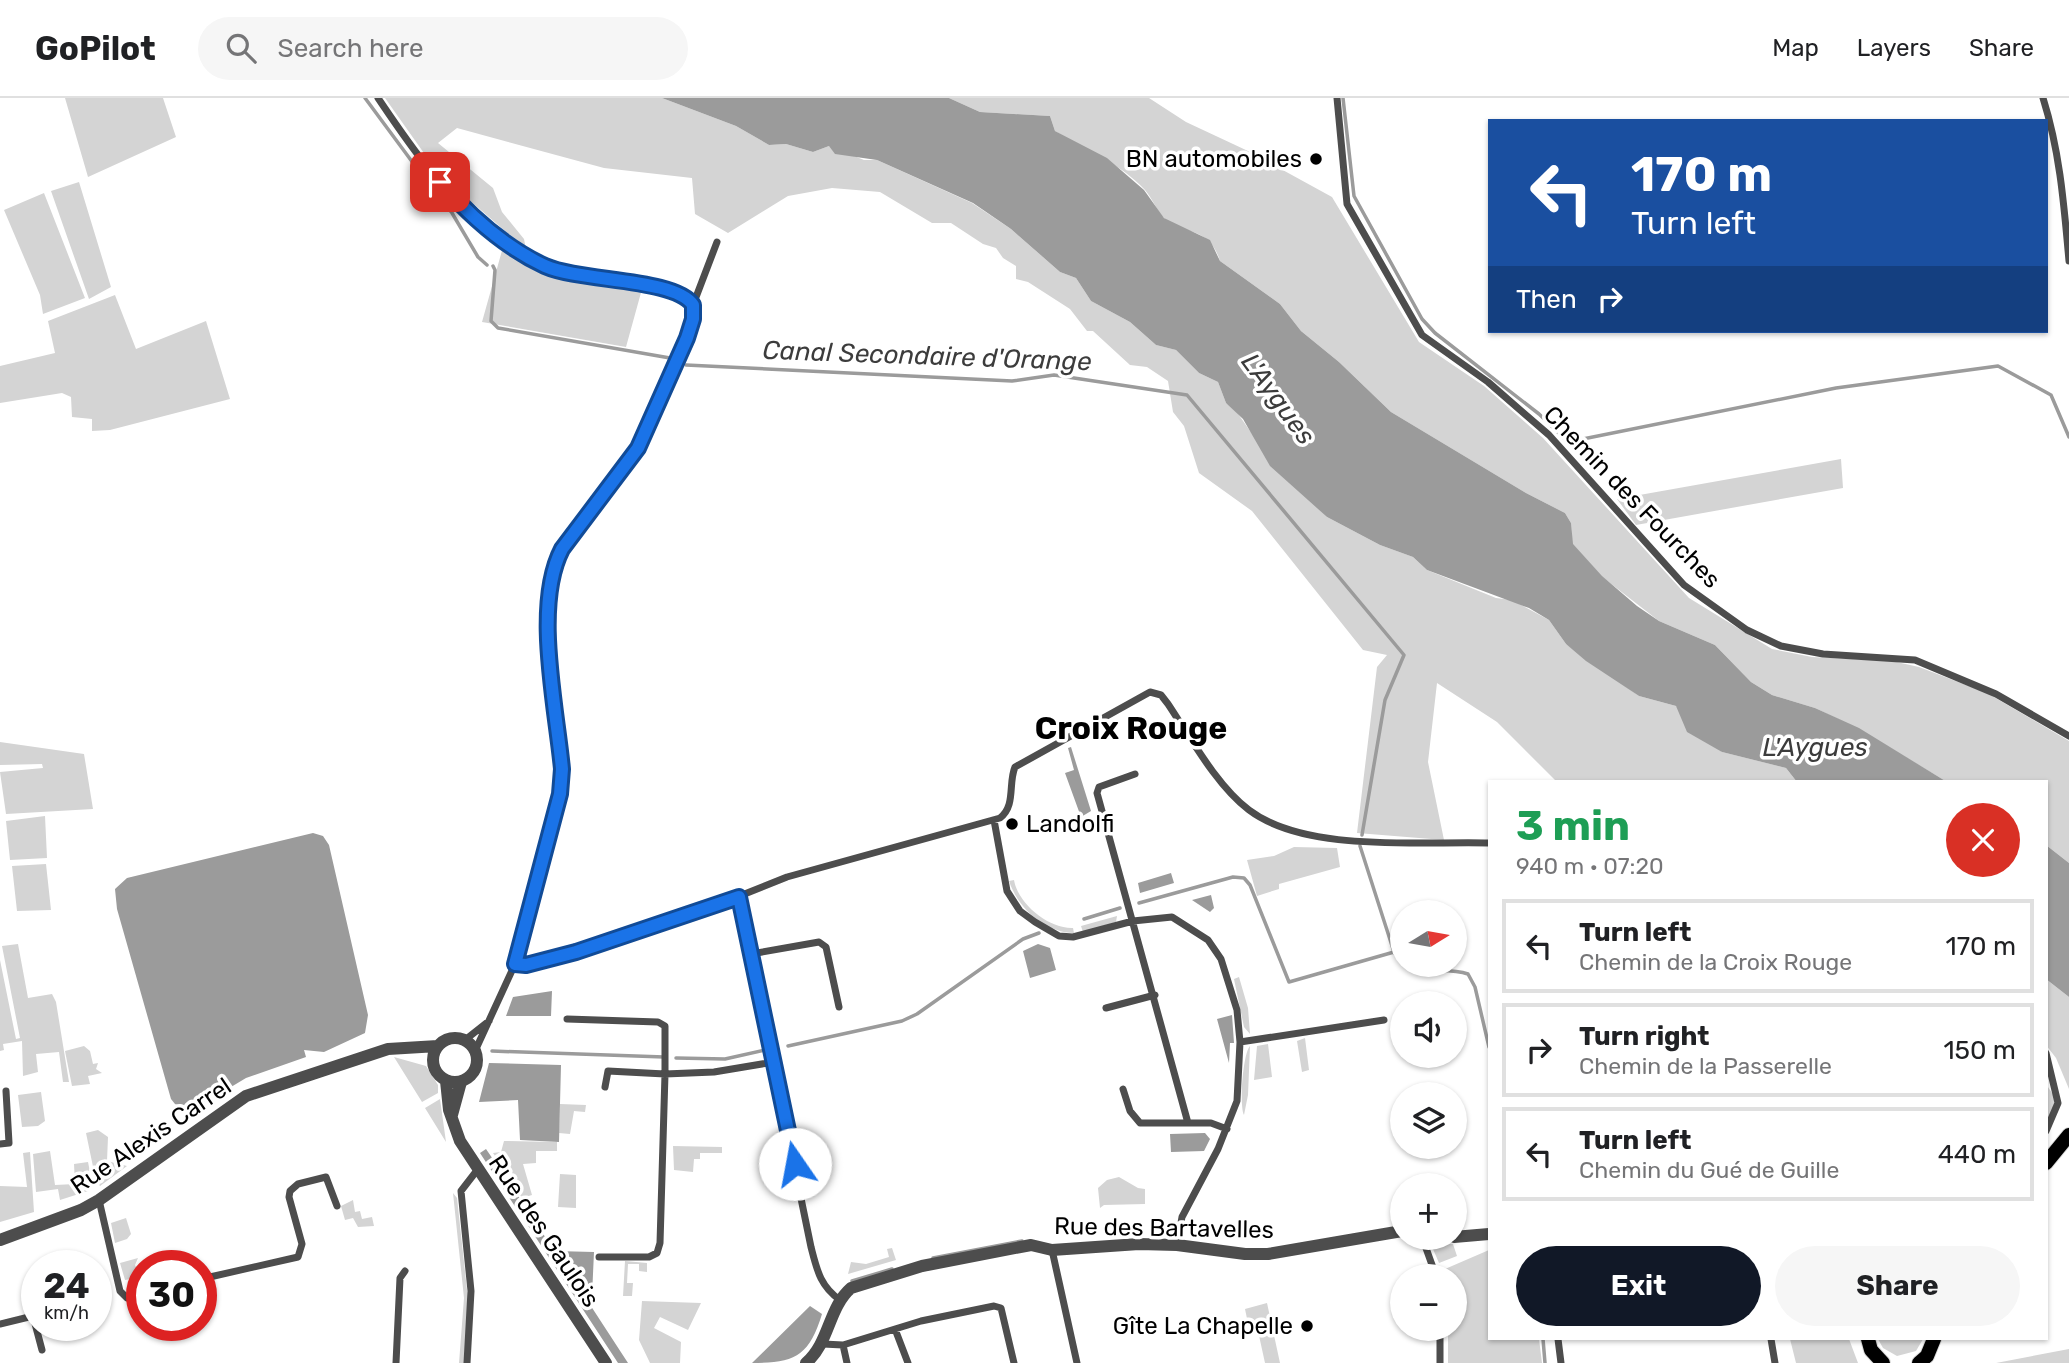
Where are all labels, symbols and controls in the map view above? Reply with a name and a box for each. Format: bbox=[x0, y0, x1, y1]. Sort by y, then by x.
search box bbox=[198, 17, 688, 80]
text: GoPilot bbox=[35, 29, 156, 68]
icon: search bbox=[222, 29, 260, 67]
text: Search here bbox=[278, 33, 423, 64]
text: Map bbox=[1772, 34, 1819, 62]
text: Layers bbox=[1857, 34, 1931, 62]
text: Share bbox=[1969, 34, 2034, 62]
place label: BN automobiles bbox=[1126, 145, 1302, 173]
text: 170 m bbox=[1631, 145, 1772, 203]
icon: left bbox=[1516, 147, 1607, 238]
marker: BN automobiles bbox=[1308, 151, 1324, 167]
pin bbox=[410, 152, 470, 212]
icon: arrive bbox=[421, 163, 459, 201]
text: Turn left bbox=[1631, 204, 1756, 242]
icon: right bbox=[1591, 280, 1629, 318]
text: Then bbox=[1516, 284, 1577, 315]
water label: Canal Secondaire d'Orange bbox=[762, 335, 1093, 377]
water label: L'Aygues bbox=[1235, 347, 1321, 451]
street label: Chemin des Fourches bbox=[1538, 400, 1726, 594]
district label: Croix Rouge bbox=[1035, 709, 1227, 747]
water label: L'Aygues bbox=[1762, 732, 1868, 763]
text: 3 min bbox=[1516, 801, 1630, 851]
button: close bbox=[1946, 803, 2020, 877]
place label: Landolfi bbox=[1026, 810, 1114, 838]
marker: Landolfi bbox=[1004, 816, 1020, 832]
text: 940 m · 07:20 bbox=[1516, 852, 1664, 880]
north arrow bbox=[1390, 900, 1466, 976]
map controls bbox=[1390, 900, 1467, 1341]
text: Turn left bbox=[1579, 917, 1691, 948]
icon: left bbox=[1520, 927, 1558, 965]
text: 170 m bbox=[1946, 931, 2016, 962]
text: Chemin de la Croix Rouge bbox=[1579, 948, 1852, 976]
button: sound bbox=[1390, 991, 1467, 1068]
text: Turn right bbox=[1579, 1021, 1709, 1052]
icon: right bbox=[1520, 1031, 1558, 1069]
text: 150 m bbox=[1943, 1035, 2016, 1066]
text: Chemin de la Passerelle bbox=[1579, 1052, 1832, 1080]
street label: Rue Alexis Carrel bbox=[66, 1072, 236, 1200]
button: layers bbox=[1390, 1082, 1467, 1159]
text: Turn left bbox=[1579, 1125, 1691, 1156]
position arrow bbox=[758, 1127, 832, 1201]
icon: left bbox=[1520, 1135, 1558, 1173]
text: 440 m bbox=[1938, 1139, 2016, 1170]
street label: Rue des Gaulois bbox=[483, 1150, 605, 1312]
text: Chemin du Gué de Guille bbox=[1579, 1156, 1839, 1184]
button: + bbox=[1390, 1173, 1467, 1250]
street label: Rue des Bartavelles bbox=[1054, 1212, 1274, 1244]
button: Exit bbox=[1516, 1246, 1761, 1326]
button: Share bbox=[1775, 1246, 2020, 1326]
speed limit sign: 30 bbox=[126, 1250, 217, 1341]
button: − bbox=[1390, 1264, 1467, 1341]
text: 24 bbox=[43, 1265, 90, 1307]
text: km/h bbox=[44, 1302, 89, 1324]
place label: Gîte La Chapelle bbox=[1113, 1312, 1293, 1340]
marker: Gîte La Chapelle bbox=[1299, 1318, 1315, 1334]

